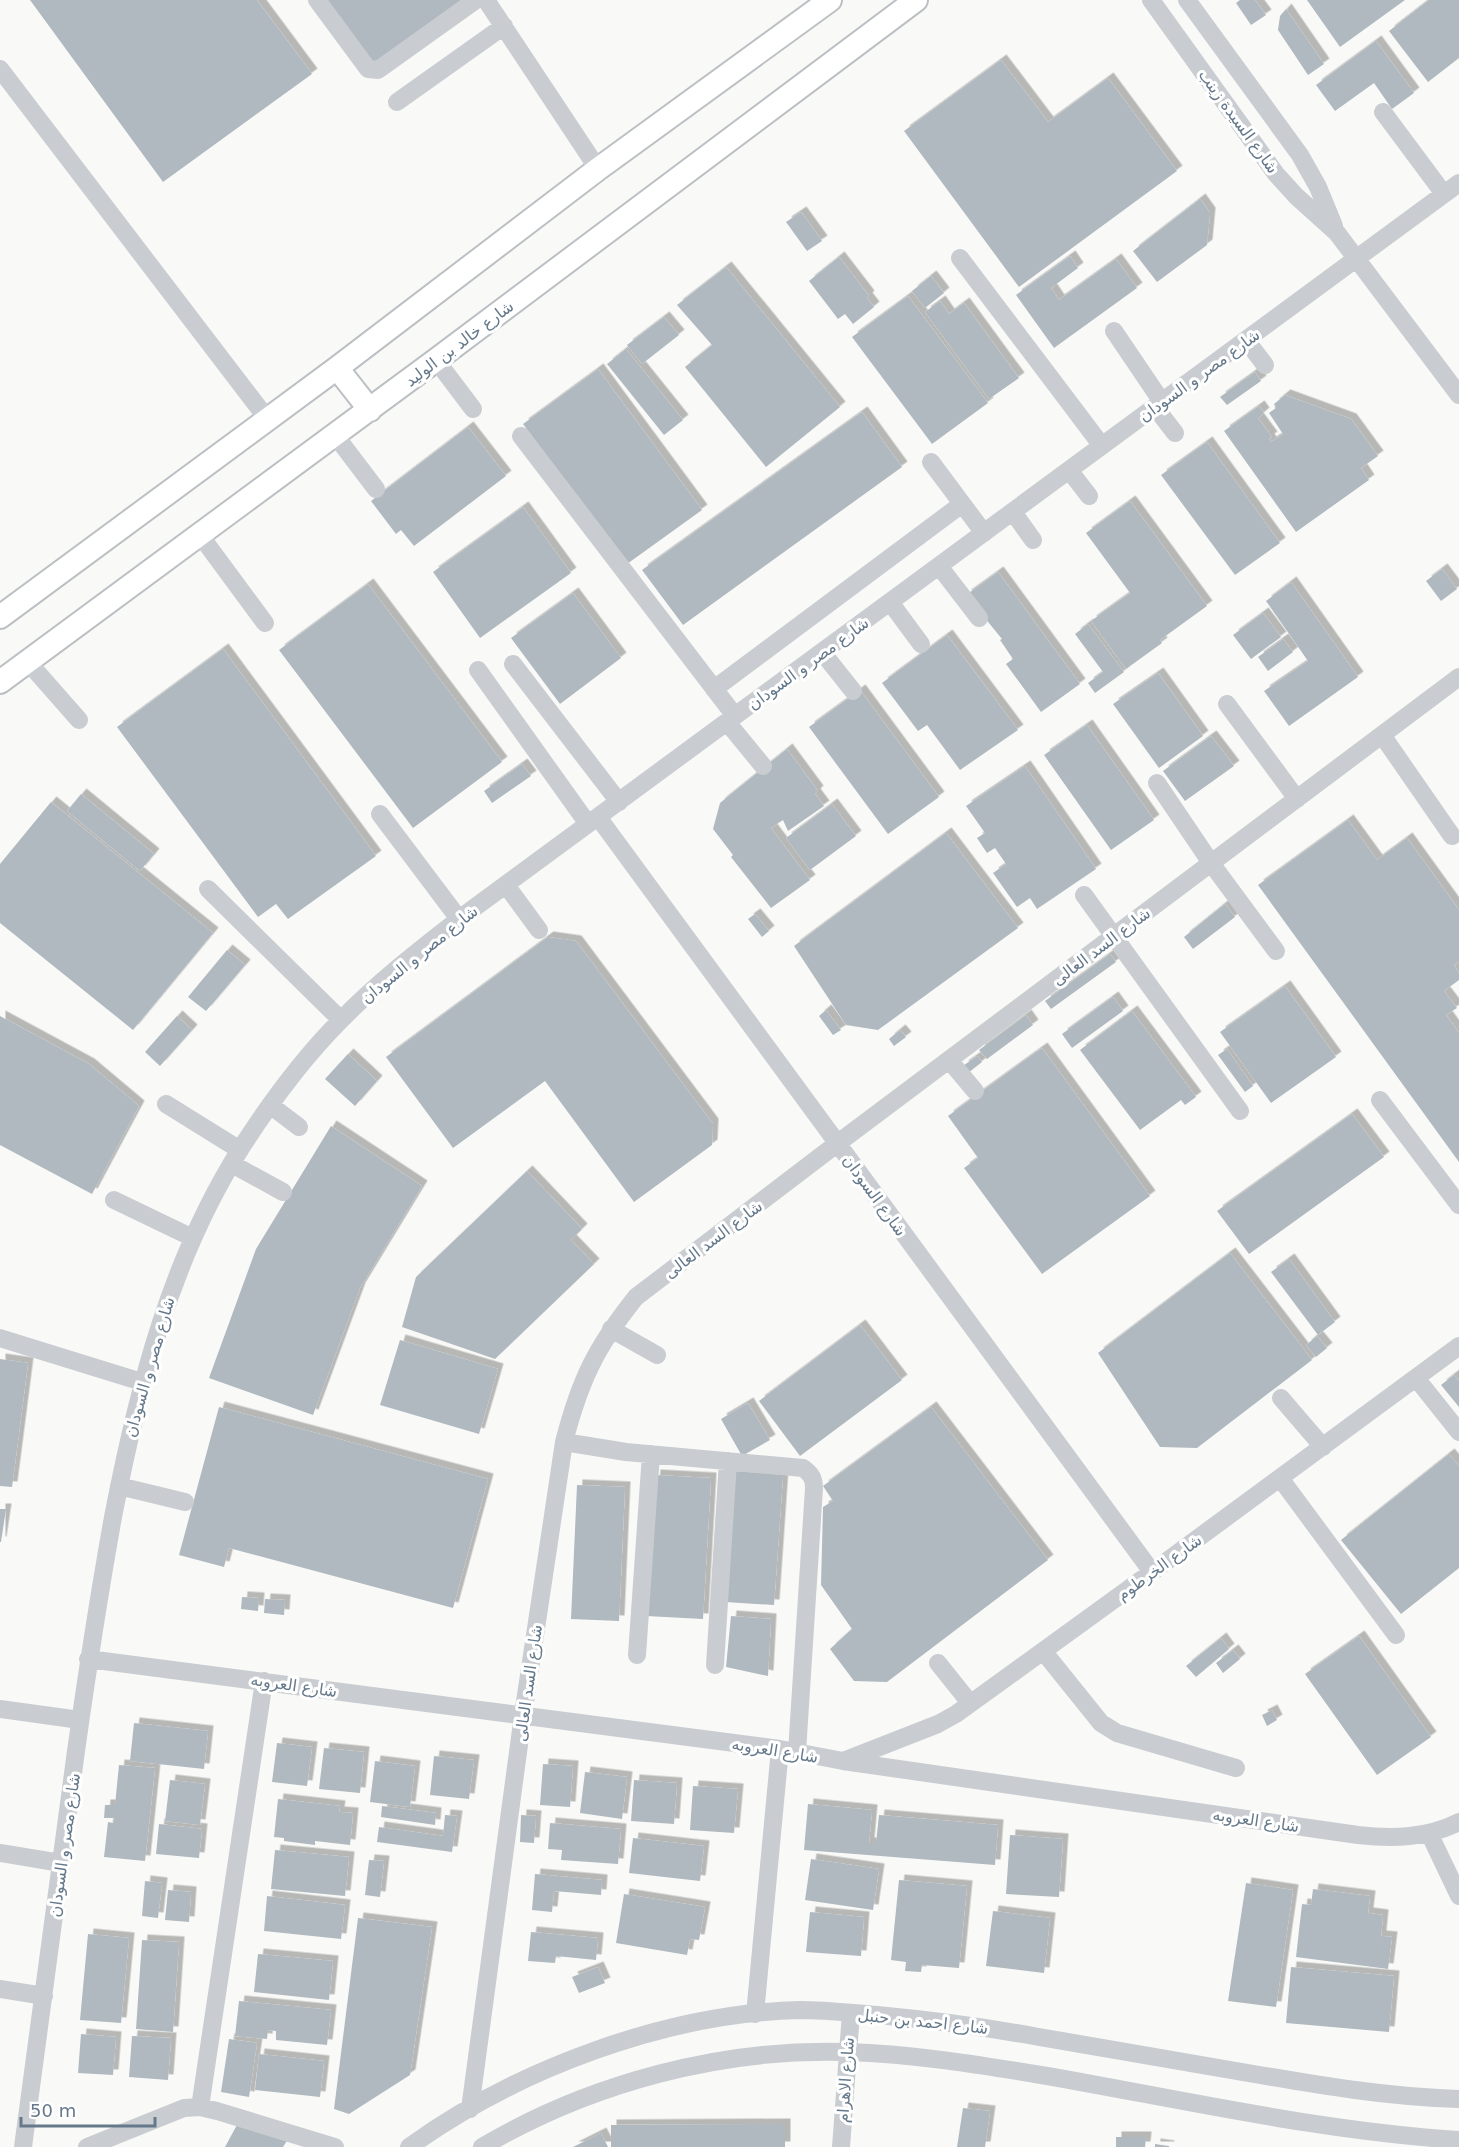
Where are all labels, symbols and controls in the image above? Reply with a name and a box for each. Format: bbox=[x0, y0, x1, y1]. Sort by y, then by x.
street label: شارع السيدة زينب bbox=[1194, 66, 1283, 177]
street label: شارع خالد بن الوليد bbox=[401, 296, 518, 391]
street label: شارع مصر و السودان bbox=[1135, 325, 1264, 427]
street label: شارع مصر و السودان bbox=[744, 613, 873, 715]
street label: شارع مصر و السودان bbox=[357, 901, 482, 1008]
street label: شارع السد العالى bbox=[1049, 903, 1155, 990]
street label: شارع السودان bbox=[838, 1151, 910, 1240]
street label: شارع السد العالى bbox=[661, 1196, 767, 1283]
street label: شارع مصر و السودان bbox=[120, 1295, 180, 1440]
street label: شارع الخرطوم bbox=[1113, 1530, 1206, 1605]
street label: شارع السد العالى bbox=[511, 1623, 547, 1743]
street label: شارع العروبه bbox=[249, 1670, 338, 1702]
street label: شارع العروبه bbox=[730, 1734, 820, 1768]
street label: شارع مصر و السودان bbox=[45, 1772, 85, 1918]
street label: شارع العروبه bbox=[1211, 1805, 1300, 1837]
street label: شارع احمد بن حنبل bbox=[857, 2005, 989, 2039]
street label: شارع الاهرام bbox=[833, 2037, 859, 2124]
scale bar bbox=[21, 2090, 154, 2128]
text: 50 m bbox=[30, 2100, 76, 2121]

